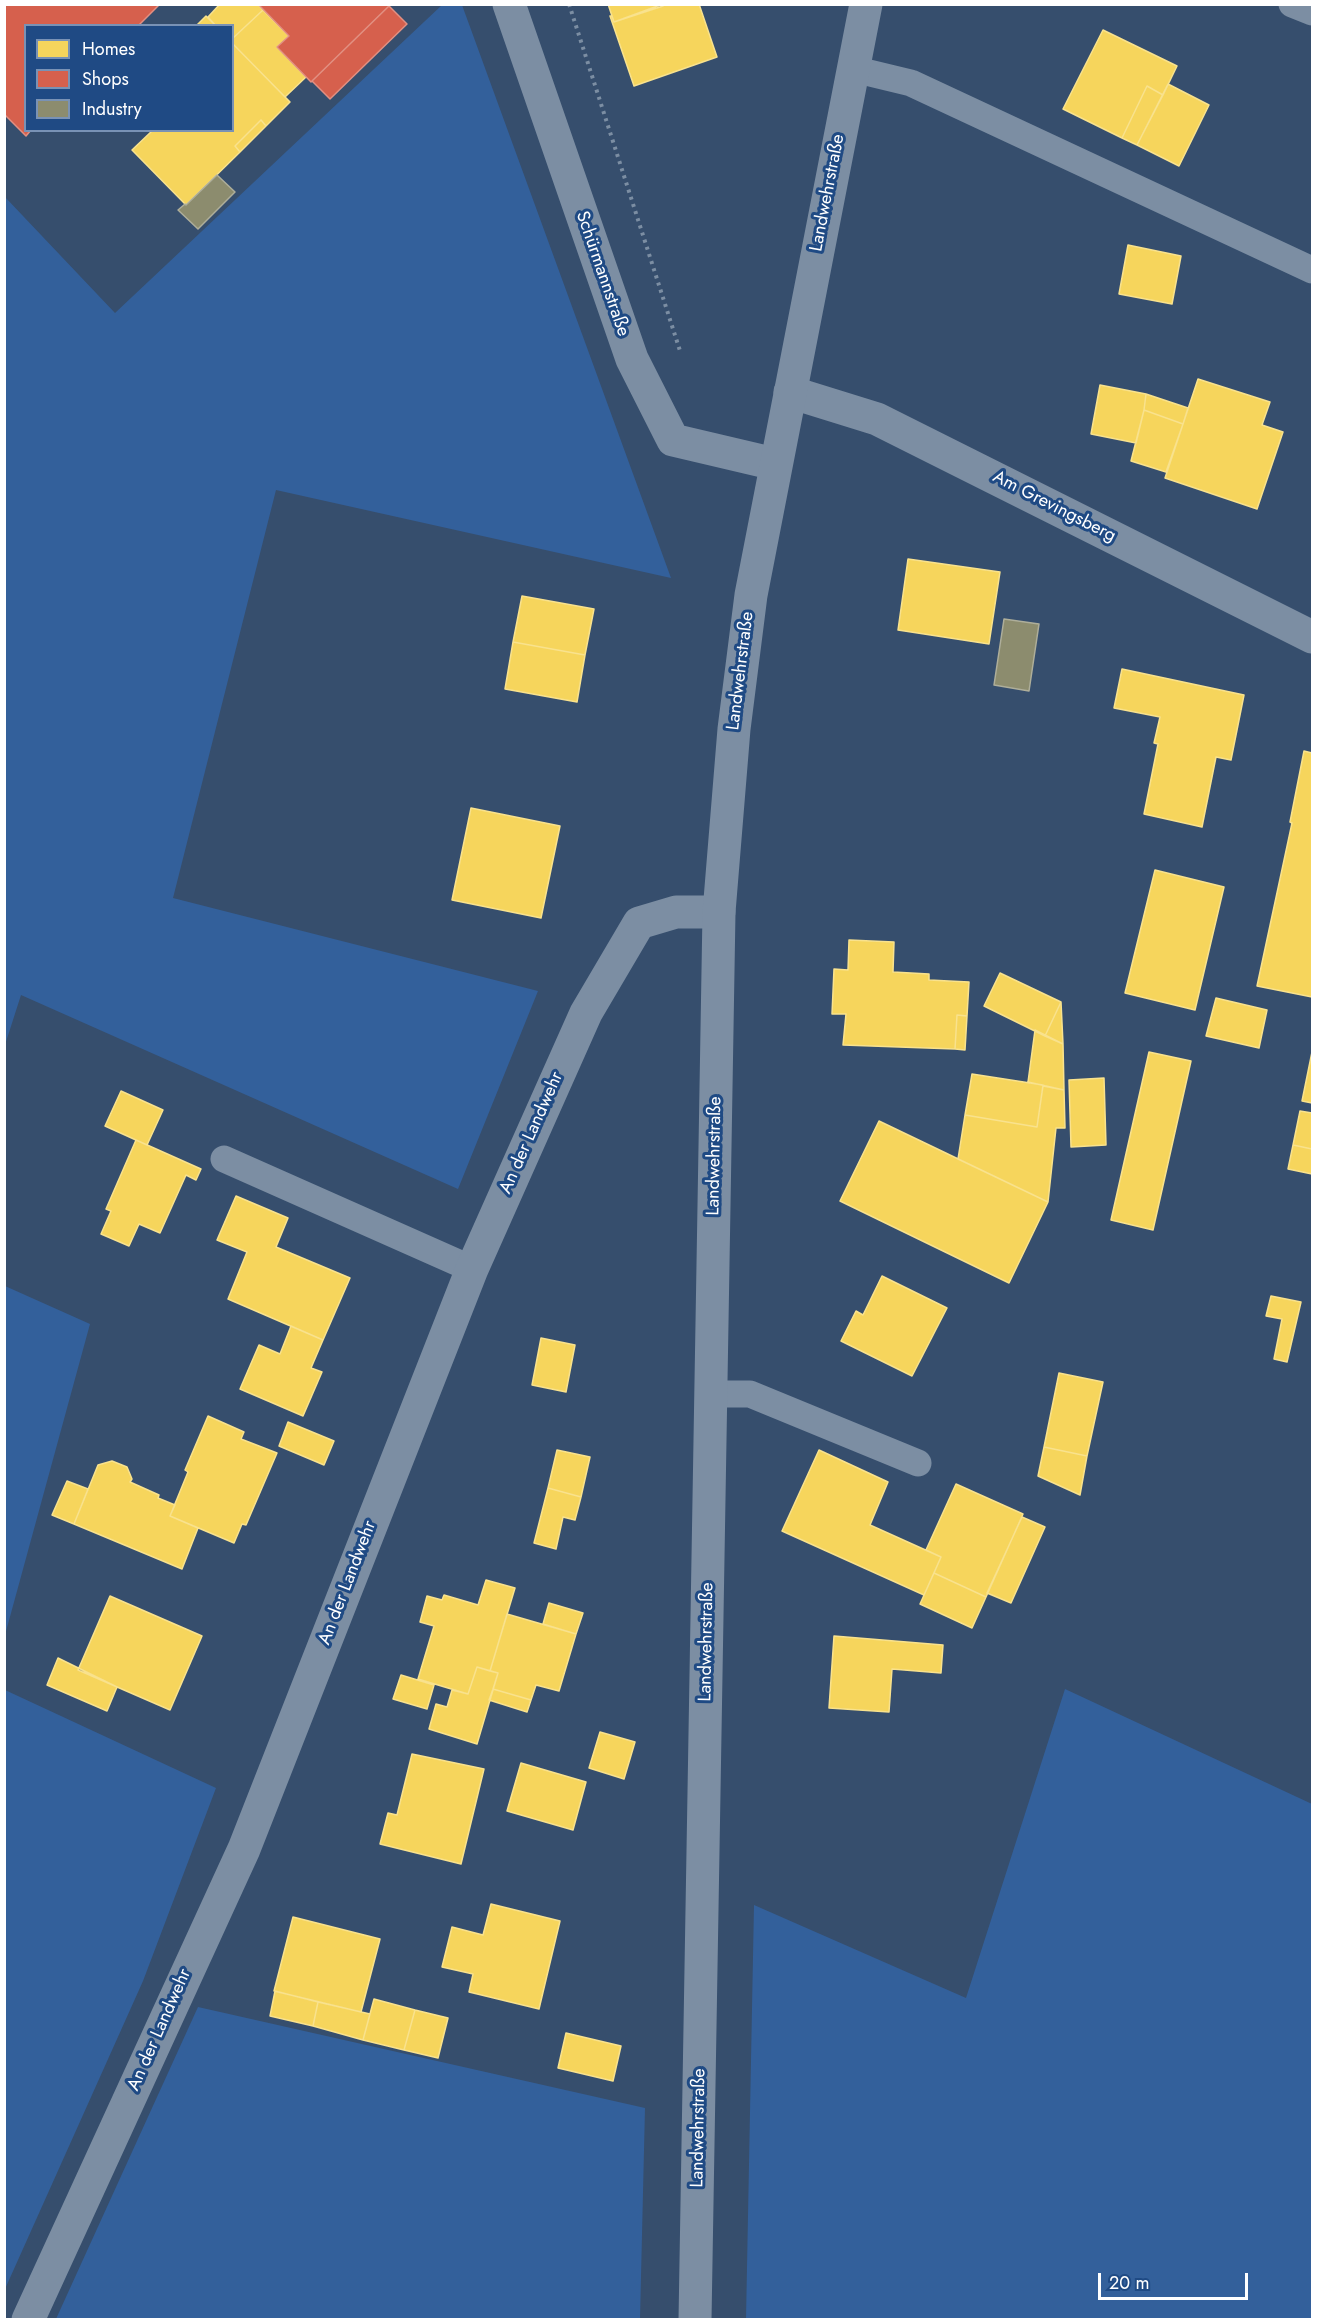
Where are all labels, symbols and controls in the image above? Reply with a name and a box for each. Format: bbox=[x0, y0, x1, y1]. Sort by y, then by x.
legend bbox=[24, 24, 234, 132]
text: Homes bbox=[82, 36, 135, 62]
text: Shops bbox=[82, 66, 129, 92]
text: Industry bbox=[82, 96, 142, 122]
street label: Landwehrstraße bbox=[806, 132, 850, 254]
street label: Schürmannstraße bbox=[570, 209, 634, 339]
street label: Am Grevingsberg bbox=[989, 467, 1119, 547]
street label: Landwehrstraße bbox=[723, 611, 759, 731]
street label: An der Landwehr bbox=[495, 1069, 569, 1197]
street label: Landwehrstraße bbox=[703, 1096, 727, 1216]
street label: An der Landwehr bbox=[314, 1518, 382, 1648]
street label: Landwehrstraße bbox=[695, 1582, 719, 1702]
street label: An der Landwehr bbox=[123, 1966, 197, 2094]
street label: Landwehrstraße bbox=[687, 2068, 711, 2188]
scale bar bbox=[1101, 2261, 1251, 2299]
text: 20 m bbox=[1109, 2270, 1149, 2296]

